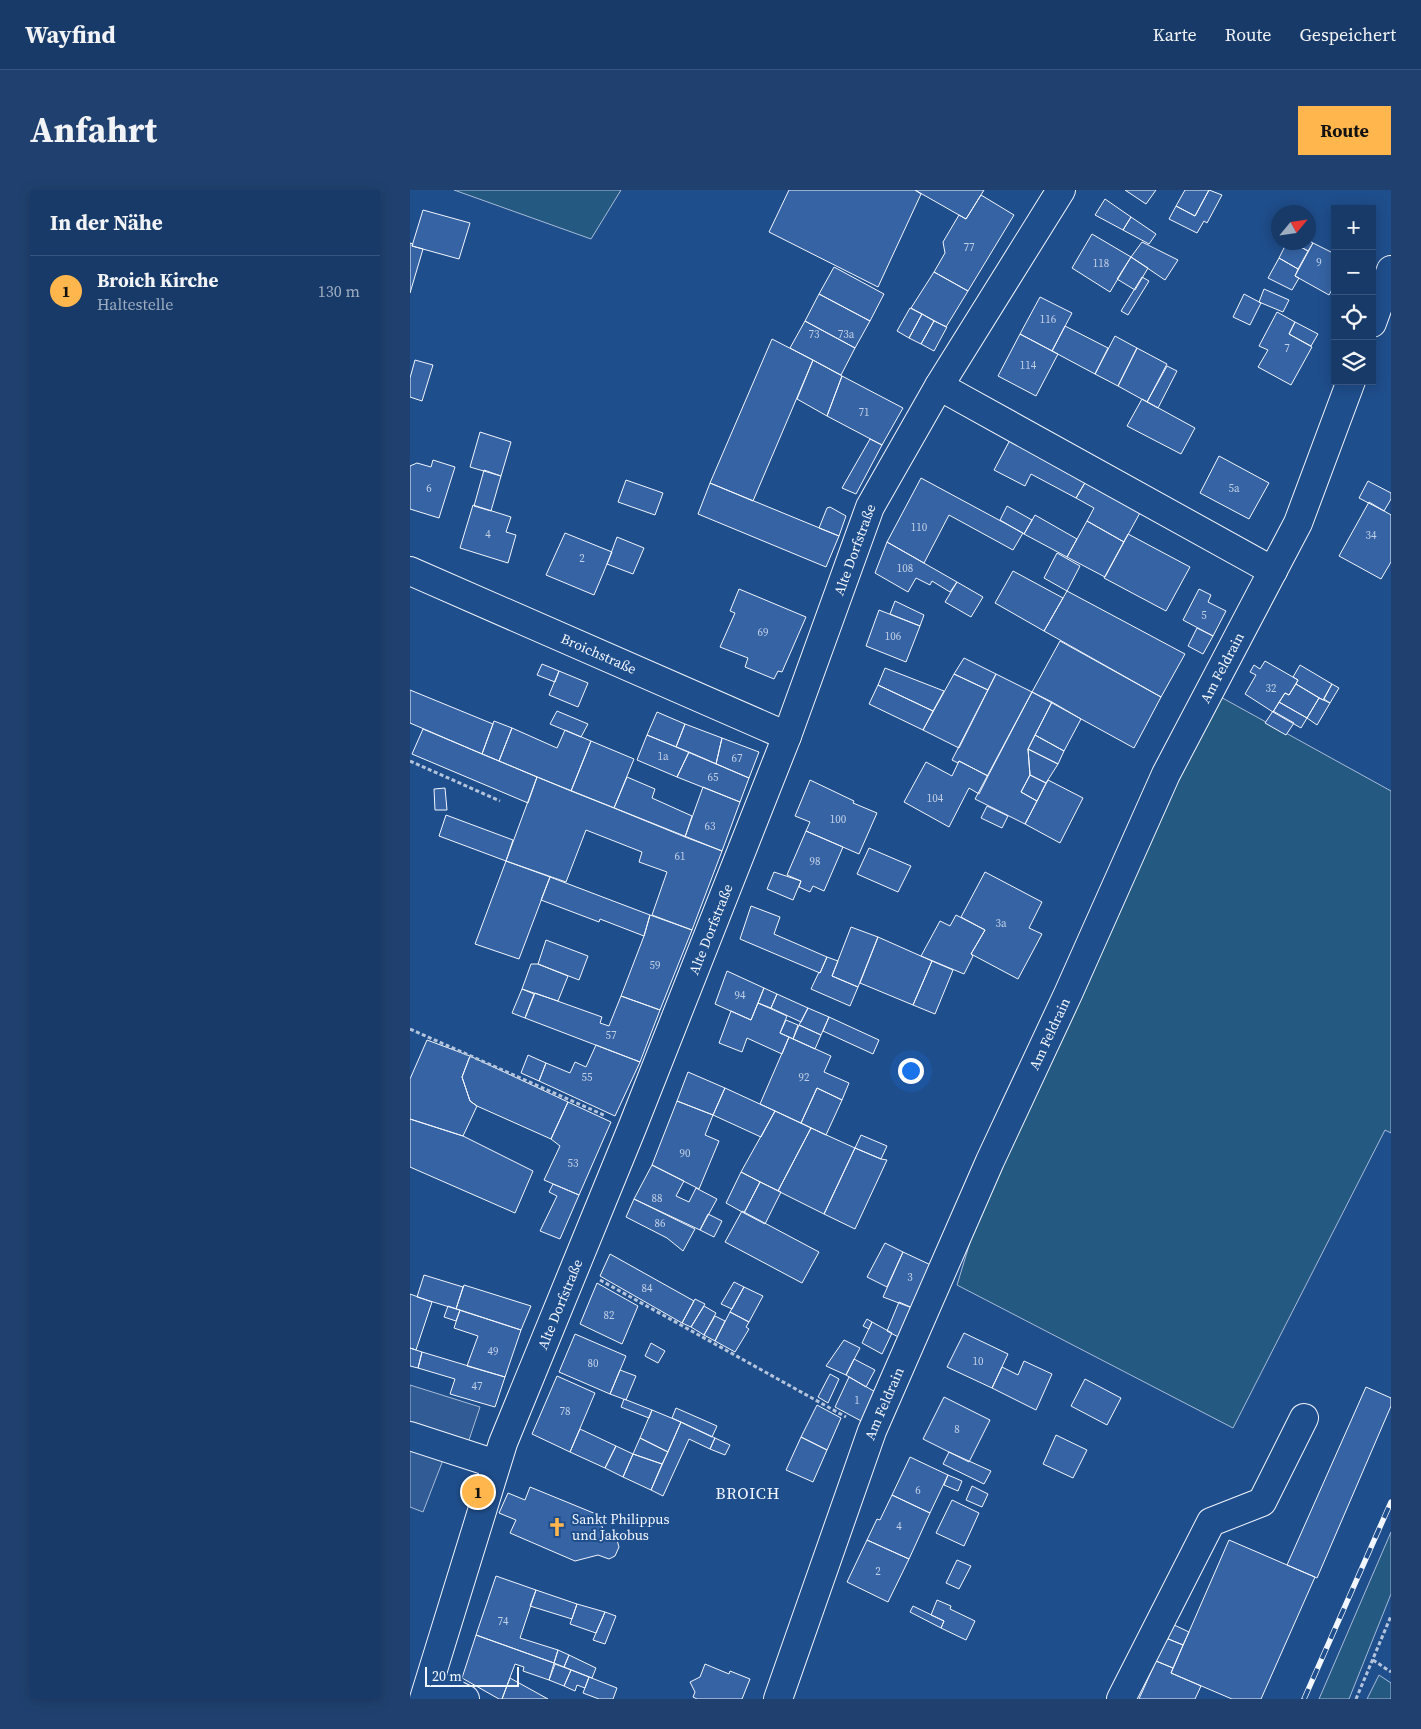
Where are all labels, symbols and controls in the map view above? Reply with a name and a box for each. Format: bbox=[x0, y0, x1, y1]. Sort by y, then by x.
text: Wayfind bbox=[25, 18, 116, 51]
text: Karte bbox=[1153, 22, 1197, 47]
text: Route bbox=[1225, 22, 1271, 47]
text: Gespeichert bbox=[1299, 22, 1396, 47]
text: Anfahrt bbox=[30, 106, 157, 154]
button: Route bbox=[1298, 106, 1391, 155]
north arrow bbox=[1271, 205, 1316, 250]
map controls bbox=[1331, 205, 1376, 385]
button: + bbox=[1331, 205, 1376, 250]
text: In der Nähe bbox=[50, 208, 163, 237]
house number: 77 bbox=[964, 240, 975, 255]
button: − bbox=[1331, 250, 1376, 295]
house number: 9 bbox=[1316, 255, 1322, 270]
house number: 118 bbox=[1093, 256, 1109, 271]
text: Broich Kirche bbox=[97, 267, 218, 293]
text: 1 bbox=[62, 280, 70, 302]
text: 130 m bbox=[318, 280, 360, 302]
text: Haltestelle bbox=[97, 293, 173, 315]
button: locate bbox=[1331, 295, 1376, 340]
house number: 116 bbox=[1040, 312, 1057, 327]
house number: 73 bbox=[809, 327, 820, 342]
house number: 73a bbox=[838, 327, 855, 342]
button: layers bbox=[1331, 340, 1376, 385]
house number: 7 bbox=[1284, 341, 1290, 356]
house number: 114 bbox=[1020, 358, 1037, 373]
house number: 71 bbox=[859, 405, 870, 420]
house number: 6 bbox=[426, 481, 432, 496]
house number: 5a bbox=[1228, 481, 1240, 496]
street label: Alte Dorfstraße bbox=[829, 501, 880, 598]
house number: 110 bbox=[911, 520, 928, 535]
house number: 4 bbox=[485, 527, 491, 542]
house number: 34 bbox=[1366, 528, 1377, 543]
house number: 2 bbox=[579, 551, 585, 566]
house number: 108 bbox=[897, 561, 913, 576]
house number: 5 bbox=[1201, 608, 1207, 623]
house number: 69 bbox=[758, 625, 769, 640]
street label: Broichstraße bbox=[558, 628, 640, 679]
street label: Am Feldrain bbox=[1195, 628, 1249, 707]
house number: 106 bbox=[885, 629, 902, 644]
house number: 32 bbox=[1266, 681, 1277, 696]
house number: 1a bbox=[657, 749, 669, 764]
house number: 67 bbox=[732, 751, 743, 766]
house number: 65 bbox=[708, 770, 719, 785]
house number: 104 bbox=[927, 791, 944, 806]
house number: 100 bbox=[830, 812, 847, 827]
house number: 63 bbox=[705, 819, 716, 834]
house number: 61 bbox=[675, 849, 686, 864]
house number: 98 bbox=[810, 854, 821, 869]
street label: Alte Dorfstraße bbox=[684, 881, 738, 978]
house number: 3a bbox=[995, 916, 1007, 931]
house number: 59 bbox=[650, 958, 661, 973]
house number: 94 bbox=[735, 988, 746, 1003]
street label: Am Feldrain bbox=[1024, 994, 1075, 1073]
house number: 57 bbox=[606, 1028, 617, 1043]
your location bbox=[898, 1058, 924, 1084]
house number: 55 bbox=[582, 1070, 593, 1085]
house number: 92 bbox=[799, 1070, 810, 1085]
house number: 90 bbox=[680, 1146, 691, 1161]
house number: 53 bbox=[568, 1156, 579, 1171]
house number: 88 bbox=[652, 1191, 663, 1206]
house number: 86 bbox=[655, 1216, 666, 1231]
street label: Alte Dorfstraße bbox=[532, 1256, 587, 1352]
house number: 3 bbox=[907, 1270, 913, 1285]
house number: 84 bbox=[642, 1281, 653, 1296]
house number: 82 bbox=[604, 1308, 615, 1323]
house number: 49 bbox=[488, 1344, 499, 1359]
house number: 10 bbox=[973, 1354, 984, 1369]
house number: 80 bbox=[588, 1356, 599, 1371]
street label: Am Feldrain bbox=[860, 1364, 909, 1443]
house number: 47 bbox=[472, 1379, 483, 1394]
house number: 1 bbox=[854, 1393, 860, 1408]
house number: 78 bbox=[560, 1404, 571, 1419]
house number: 8 bbox=[954, 1422, 960, 1437]
pin: 1 bbox=[462, 1473, 494, 1511]
district label: BROICH bbox=[716, 1482, 780, 1504]
house number: 6 bbox=[915, 1483, 921, 1498]
place label: Sankt Philippus und Jakobus bbox=[572, 1509, 670, 1545]
church icon: Sankt Philippus und Jakobus bbox=[546, 1516, 568, 1538]
house number: 4 bbox=[896, 1519, 902, 1534]
house number: 2 bbox=[875, 1564, 881, 1579]
house number: 74 bbox=[498, 1614, 509, 1629]
scale bar bbox=[425, 1664, 519, 1687]
text: 20 m bbox=[432, 1666, 462, 1686]

